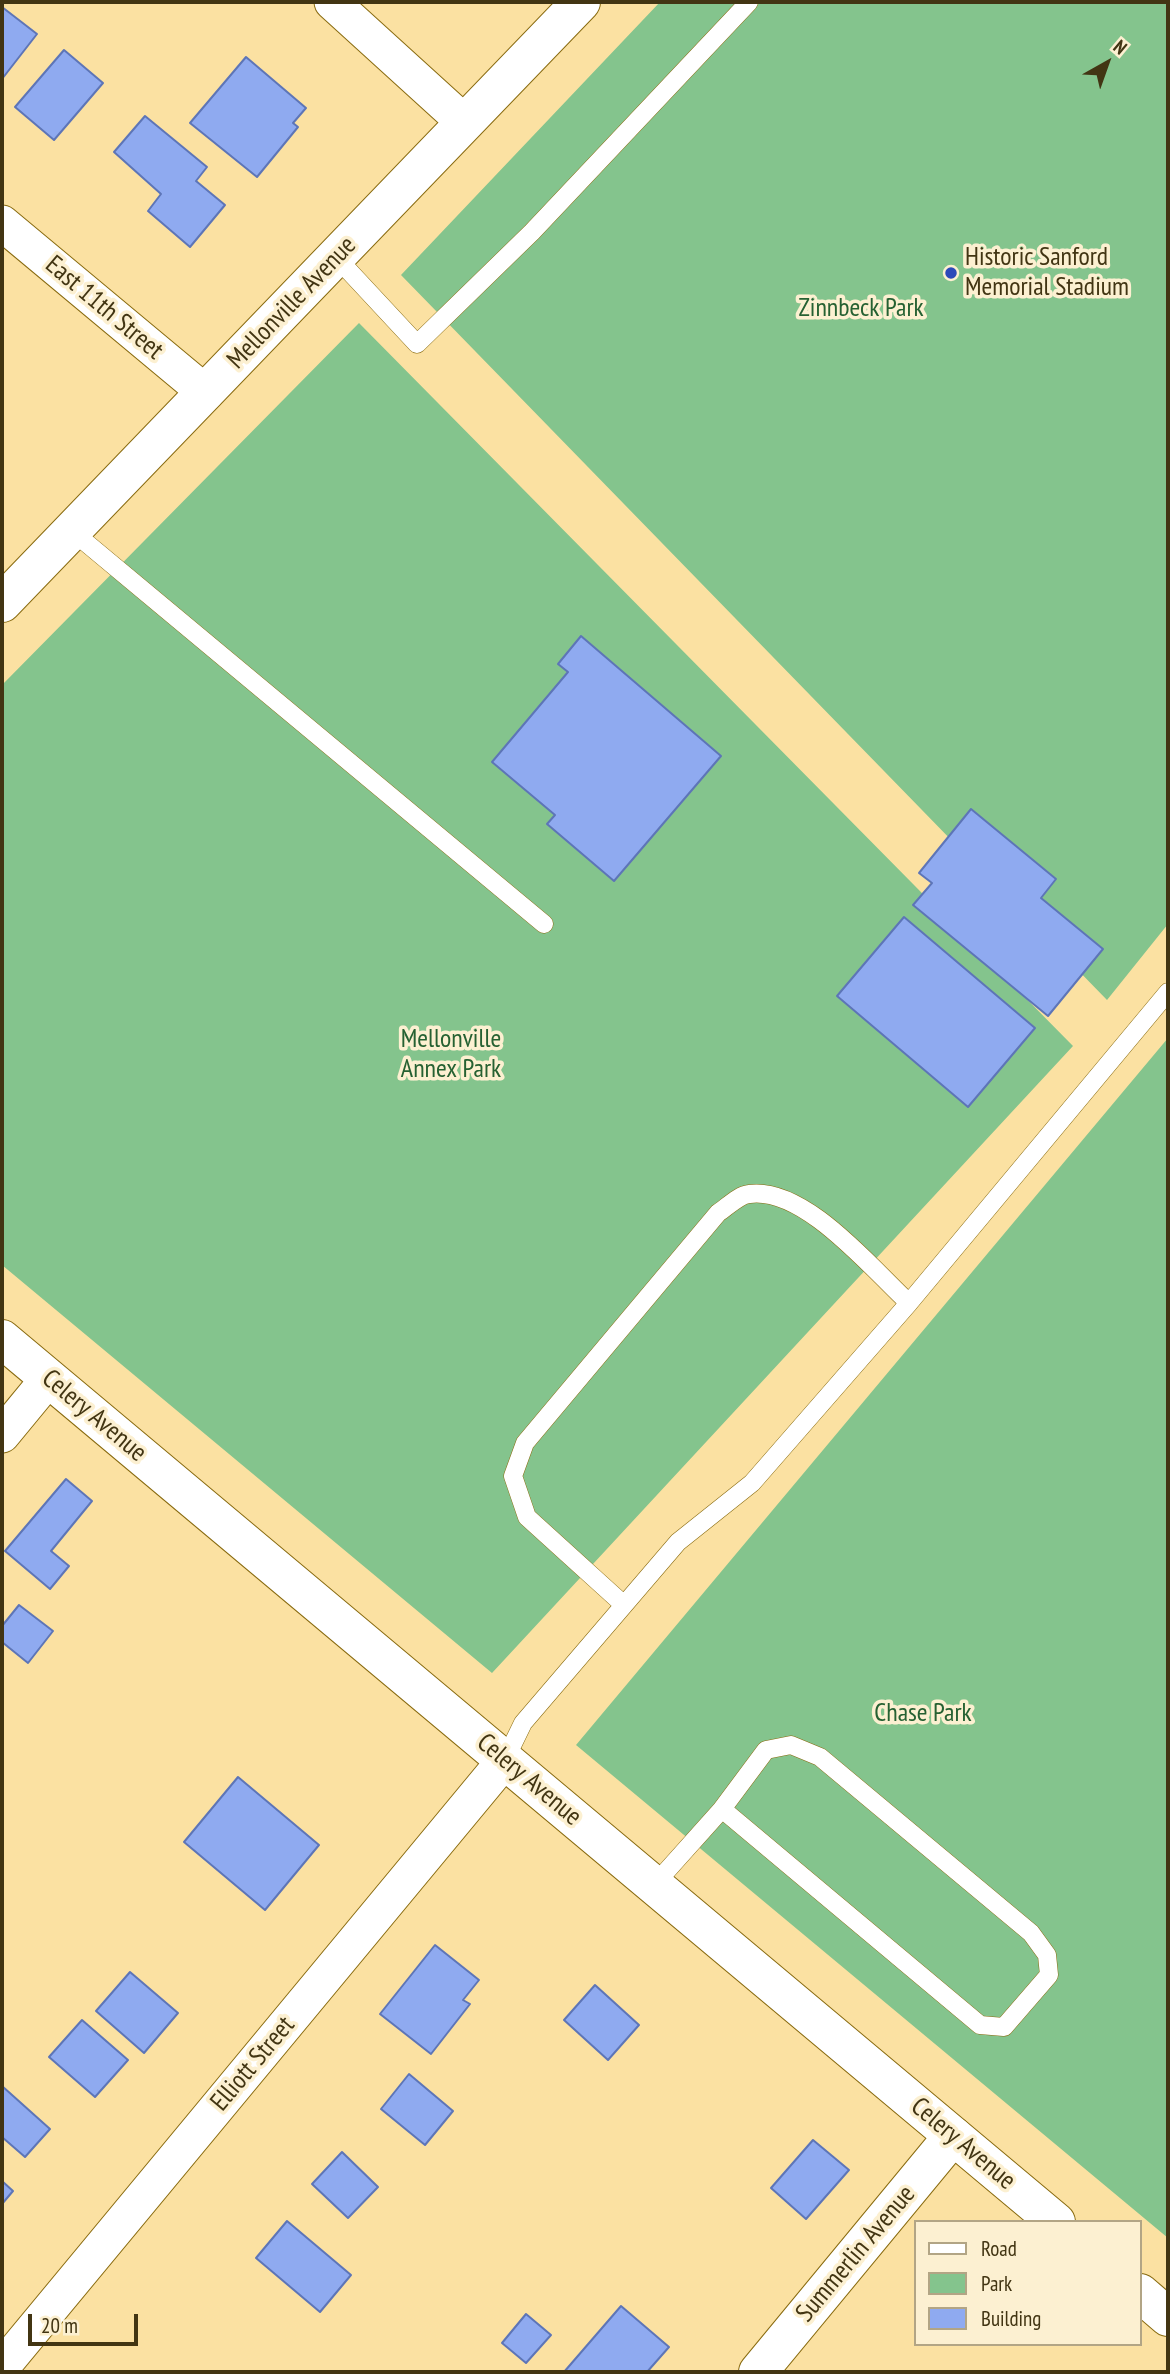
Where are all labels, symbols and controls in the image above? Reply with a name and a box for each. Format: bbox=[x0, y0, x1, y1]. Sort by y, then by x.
north arrow bbox=[1072, 28, 1142, 98]
text: N bbox=[1109, 34, 1132, 59]
street label: Mellonville Avenue bbox=[221, 230, 363, 376]
place label: Historic Sanford Memorial Stadium bbox=[965, 242, 1129, 304]
street label: East 11th Street bbox=[39, 250, 169, 366]
marker: Historic Sanford Memorial Stadium bbox=[943, 265, 959, 281]
park label: Zinnbeck Park bbox=[798, 293, 924, 325]
park label: Mellonville Annex Park bbox=[401, 1024, 501, 1086]
street label: Celery Avenue bbox=[35, 1363, 153, 1469]
park label: Chase Park bbox=[874, 1698, 972, 1730]
street label: Celery Avenue bbox=[470, 1727, 588, 1833]
street label: Elliott Street bbox=[204, 2010, 302, 2118]
street label: Celery Avenue bbox=[904, 2091, 1022, 2197]
street label: Summerlin Avenue bbox=[790, 2179, 922, 2329]
legend bbox=[914, 2220, 1142, 2346]
text: Road bbox=[981, 2235, 1017, 2262]
text: Park bbox=[981, 2270, 1012, 2297]
scale bar bbox=[32, 2300, 142, 2344]
text: Building bbox=[981, 2305, 1041, 2332]
text: 20 m bbox=[41, 2312, 78, 2339]

